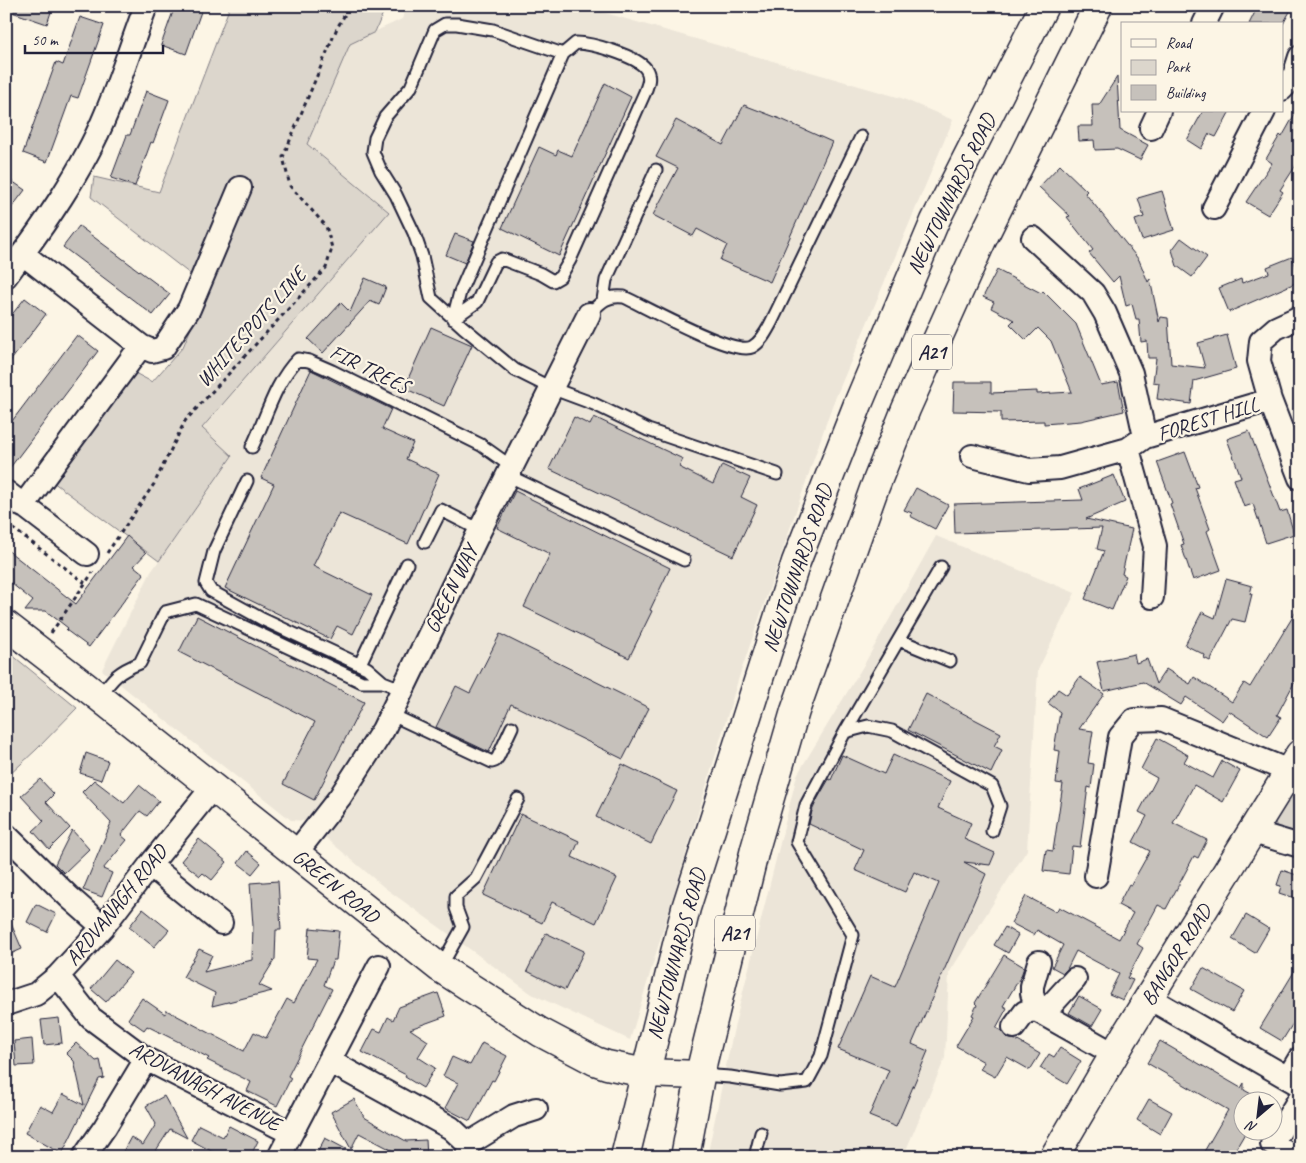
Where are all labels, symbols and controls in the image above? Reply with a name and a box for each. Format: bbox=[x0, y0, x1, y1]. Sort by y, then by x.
scale bar bbox=[25, 22, 162, 54]
legend bbox=[1121, 22, 1284, 112]
text: 50 m bbox=[32, 31, 59, 50]
text: Road bbox=[1166, 34, 1193, 53]
text: Park bbox=[1166, 58, 1191, 77]
text: Building bbox=[1166, 84, 1206, 103]
street label: NEWTOWNARDS ROAD bbox=[901, 108, 1002, 278]
street label: WHITESPOTS LINE bbox=[191, 260, 313, 392]
road number: A21 bbox=[912, 334, 952, 370]
street label: FIR TREES bbox=[326, 339, 417, 401]
street label: FOREST HILL bbox=[1154, 391, 1263, 447]
street label: NEWTOWNARDS ROAD bbox=[756, 479, 838, 655]
street label: GREEN WAY bbox=[419, 538, 485, 637]
street label: ARDVANAGH ROAD bbox=[60, 838, 174, 970]
street label: GREEN ROAD bbox=[287, 843, 386, 930]
street label: NEWTOWNARDS ROAD bbox=[641, 864, 712, 1042]
street label: BANGOR ROAD bbox=[1135, 898, 1218, 1010]
road number: A21 bbox=[715, 916, 755, 950]
street label: ARDVANAGH AVENUE bbox=[125, 1035, 287, 1138]
north arrow bbox=[1234, 1090, 1284, 1140]
text: N bbox=[1242, 1116, 1260, 1137]

